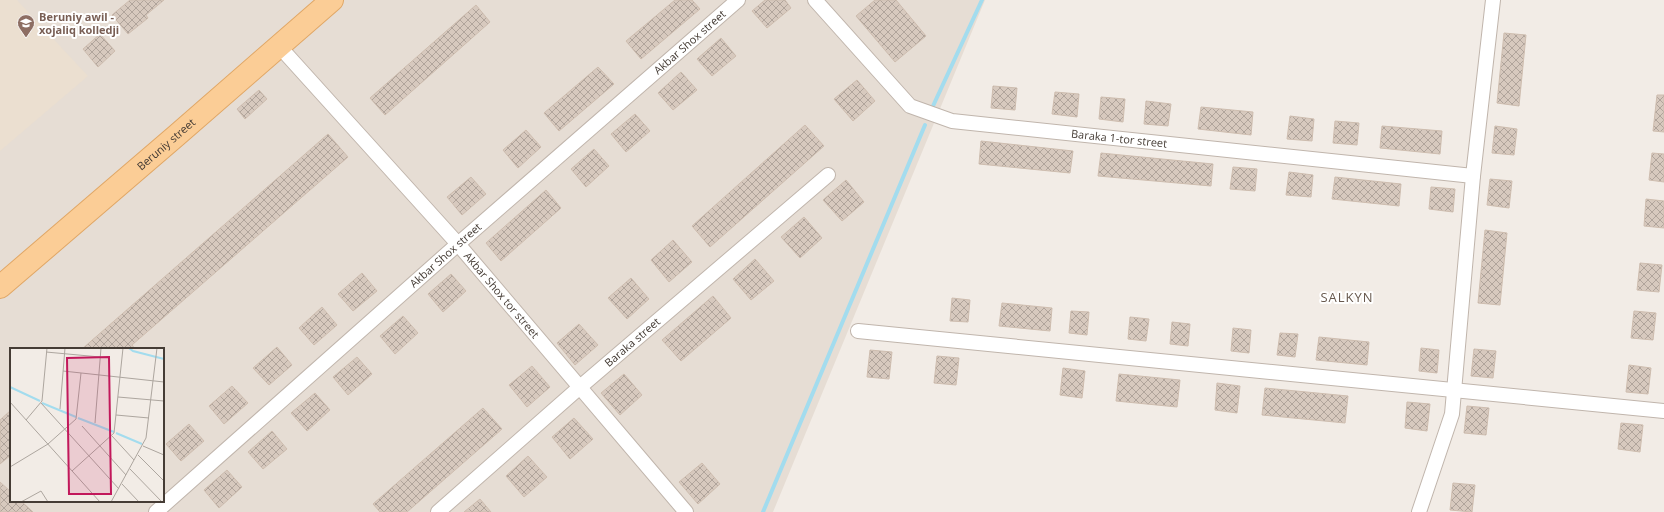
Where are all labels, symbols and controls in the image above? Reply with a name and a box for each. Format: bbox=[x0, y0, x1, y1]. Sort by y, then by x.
street label: Akbar Shox street bbox=[650, 6, 729, 77]
place label: Beruniy awil - xojaliq kolledji bbox=[39, 9, 119, 37]
school or university icon: Beruniy awil - xojaliq kolledji bbox=[16, 13, 36, 38]
street label: Beruniy street bbox=[133, 115, 198, 173]
street label: Baraka 1-tor street bbox=[1070, 126, 1168, 151]
street label: Akbar Shox street bbox=[406, 219, 484, 291]
street label: Akbar Shox tor street bbox=[461, 248, 543, 341]
district label: SALKYN bbox=[1320, 288, 1374, 306]
street label: Baraka street bbox=[601, 314, 663, 370]
inset map bbox=[10, 348, 164, 502]

